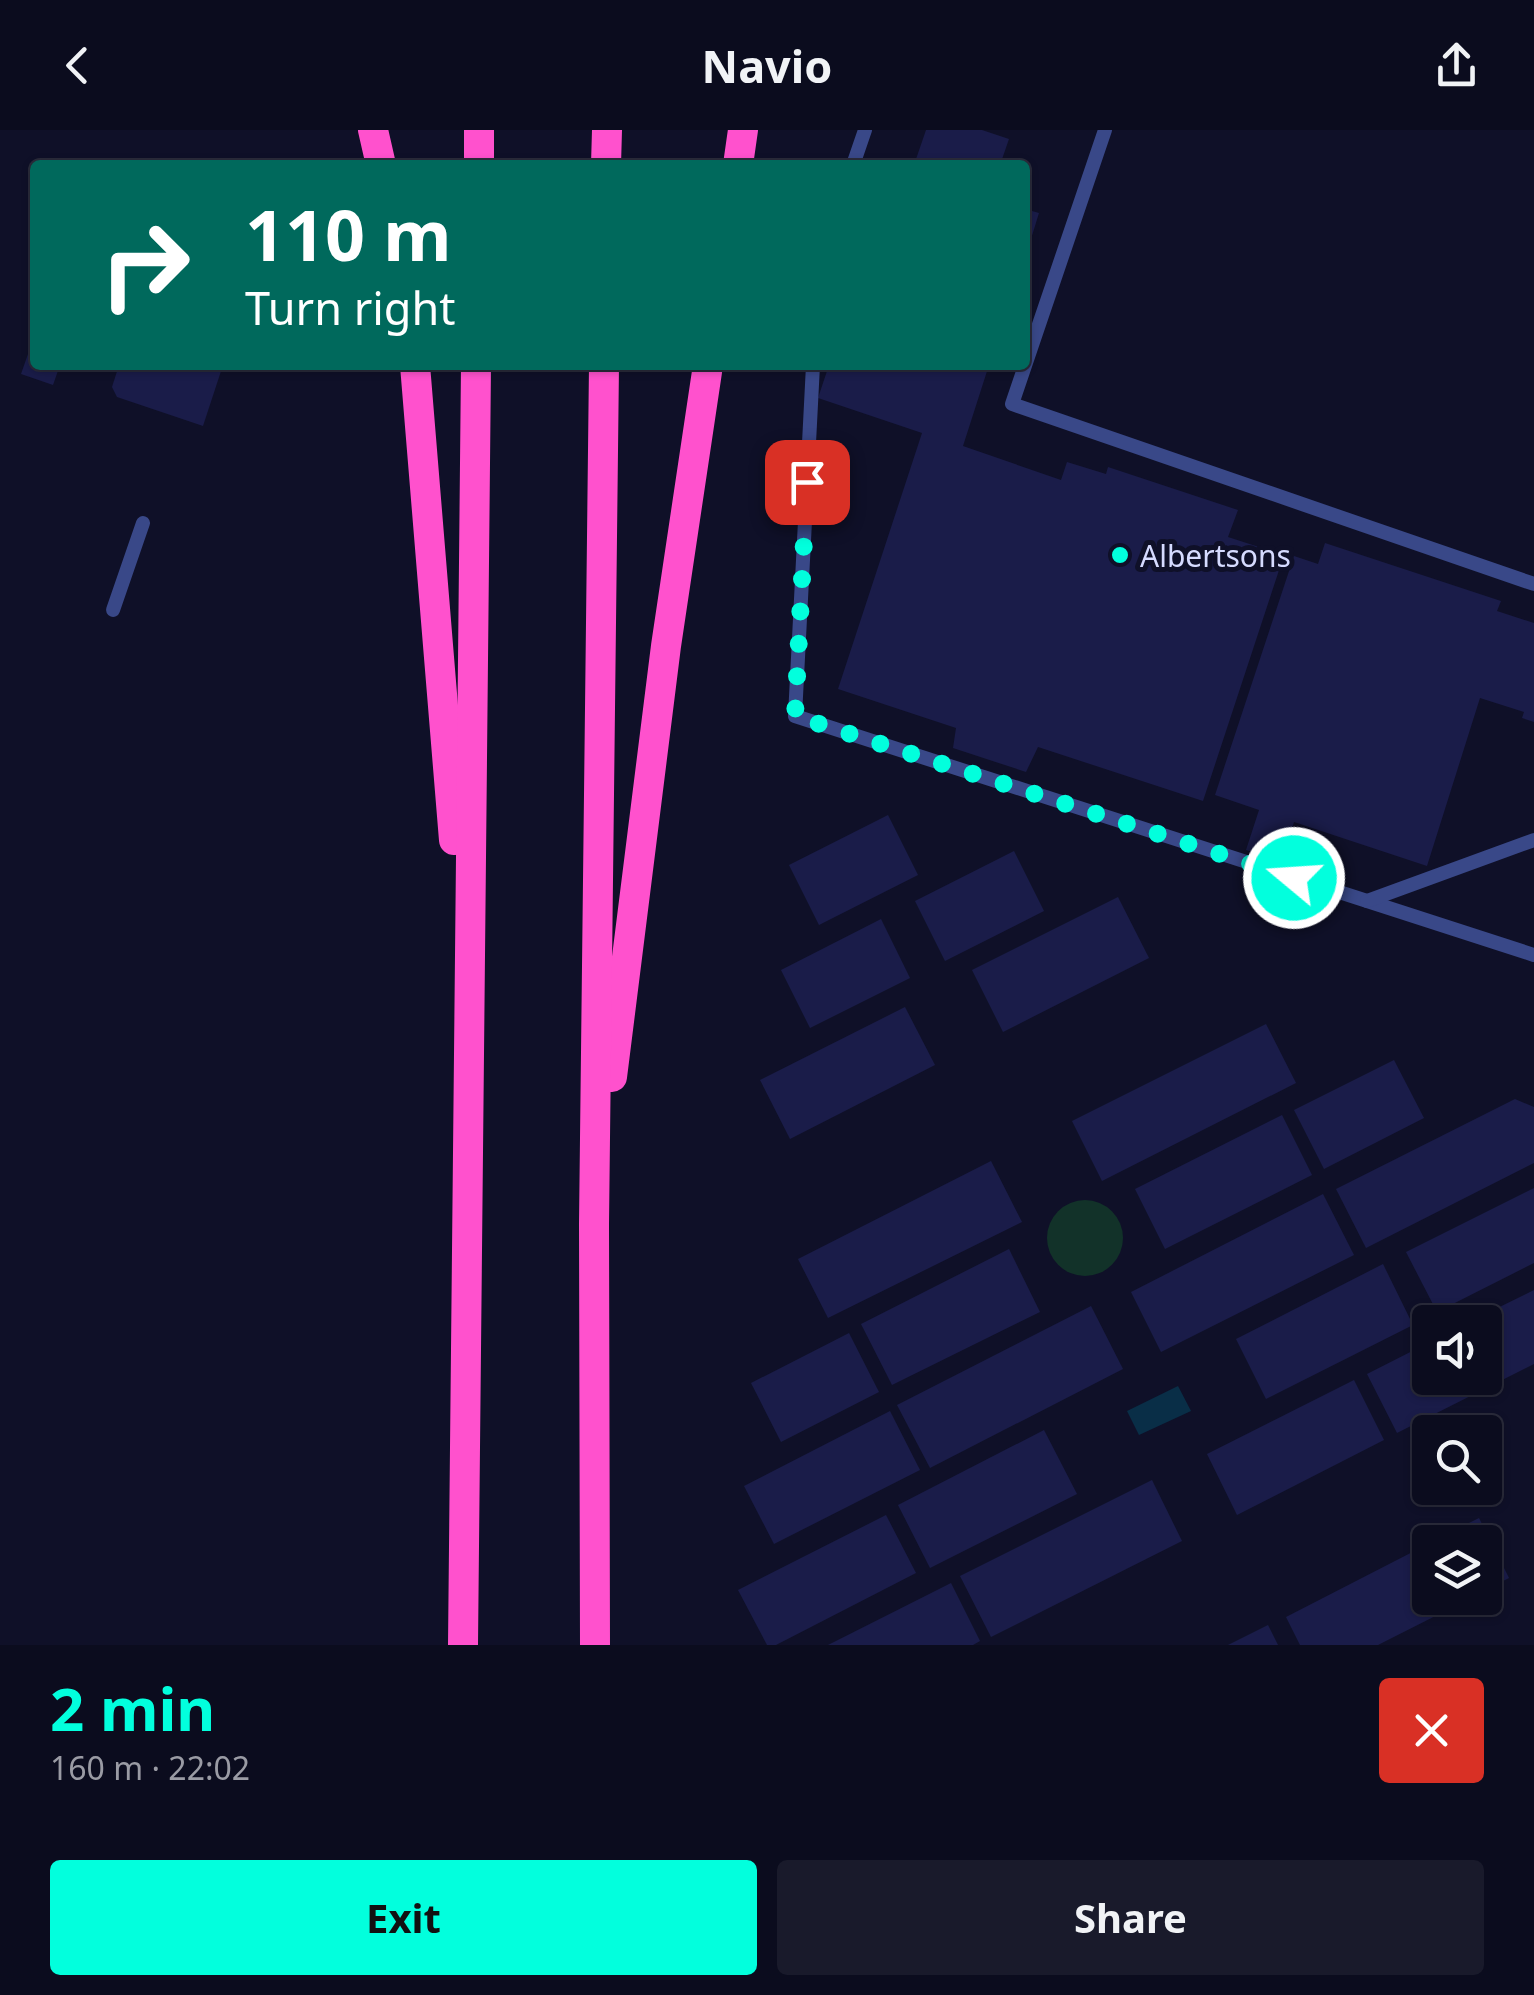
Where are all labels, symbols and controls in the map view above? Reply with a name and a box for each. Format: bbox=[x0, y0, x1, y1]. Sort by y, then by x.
text: Navio bbox=[702, 35, 832, 96]
icon: back bbox=[50, 38, 105, 93]
icon: share bbox=[1429, 38, 1484, 93]
text: 110 m bbox=[245, 186, 452, 282]
icon: right bbox=[80, 200, 210, 330]
text: Turn right bbox=[245, 277, 456, 338]
pin bbox=[765, 440, 850, 525]
icon: arrive bbox=[780, 455, 835, 510]
place label: Albertsons bbox=[1140, 535, 1291, 576]
marker: Albertsons bbox=[1109, 544, 1131, 566]
position arrow bbox=[1242, 826, 1346, 930]
map controls bbox=[1412, 1305, 1502, 1615]
button: sound bbox=[1412, 1305, 1502, 1395]
button: search bbox=[1412, 1415, 1502, 1505]
button: layers bbox=[1412, 1525, 1502, 1615]
text: 2 min bbox=[50, 1667, 215, 1749]
button: close bbox=[1379, 1678, 1484, 1783]
text: 160 m · 22:02 bbox=[50, 1746, 250, 1789]
button: Exit bbox=[50, 1860, 757, 1975]
button: Share bbox=[777, 1860, 1484, 1975]

